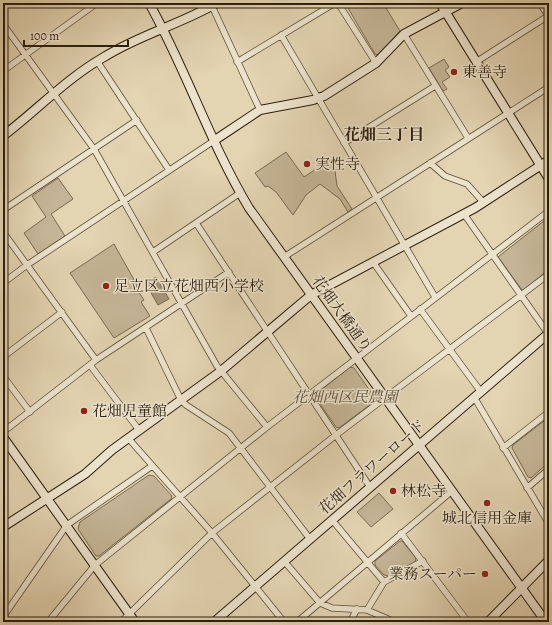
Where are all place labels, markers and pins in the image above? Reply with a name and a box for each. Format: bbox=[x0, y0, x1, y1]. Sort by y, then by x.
place label: 東善寺 bbox=[462, 62, 507, 82]
marker: 東善寺 bbox=[449, 67, 459, 77]
place label: 実性寺 bbox=[315, 154, 360, 174]
marker: 実性寺 bbox=[302, 159, 312, 169]
place label: 足立区立花畑西小学校 bbox=[114, 276, 264, 296]
marker: 足立区立花畑西小学校 bbox=[101, 281, 111, 291]
place label: 花畑児童館 bbox=[92, 401, 167, 421]
marker: 花畑児童館 bbox=[79, 406, 89, 416]
place label: 林松寺 bbox=[401, 481, 446, 501]
marker: 林松寺 bbox=[388, 486, 398, 496]
marker: 城北信用金庫 bbox=[482, 498, 492, 508]
place label: 城北信用金庫 bbox=[442, 508, 532, 528]
place label: 業務スーパー bbox=[388, 564, 477, 584]
marker: 業務スーパー bbox=[480, 569, 490, 579]

